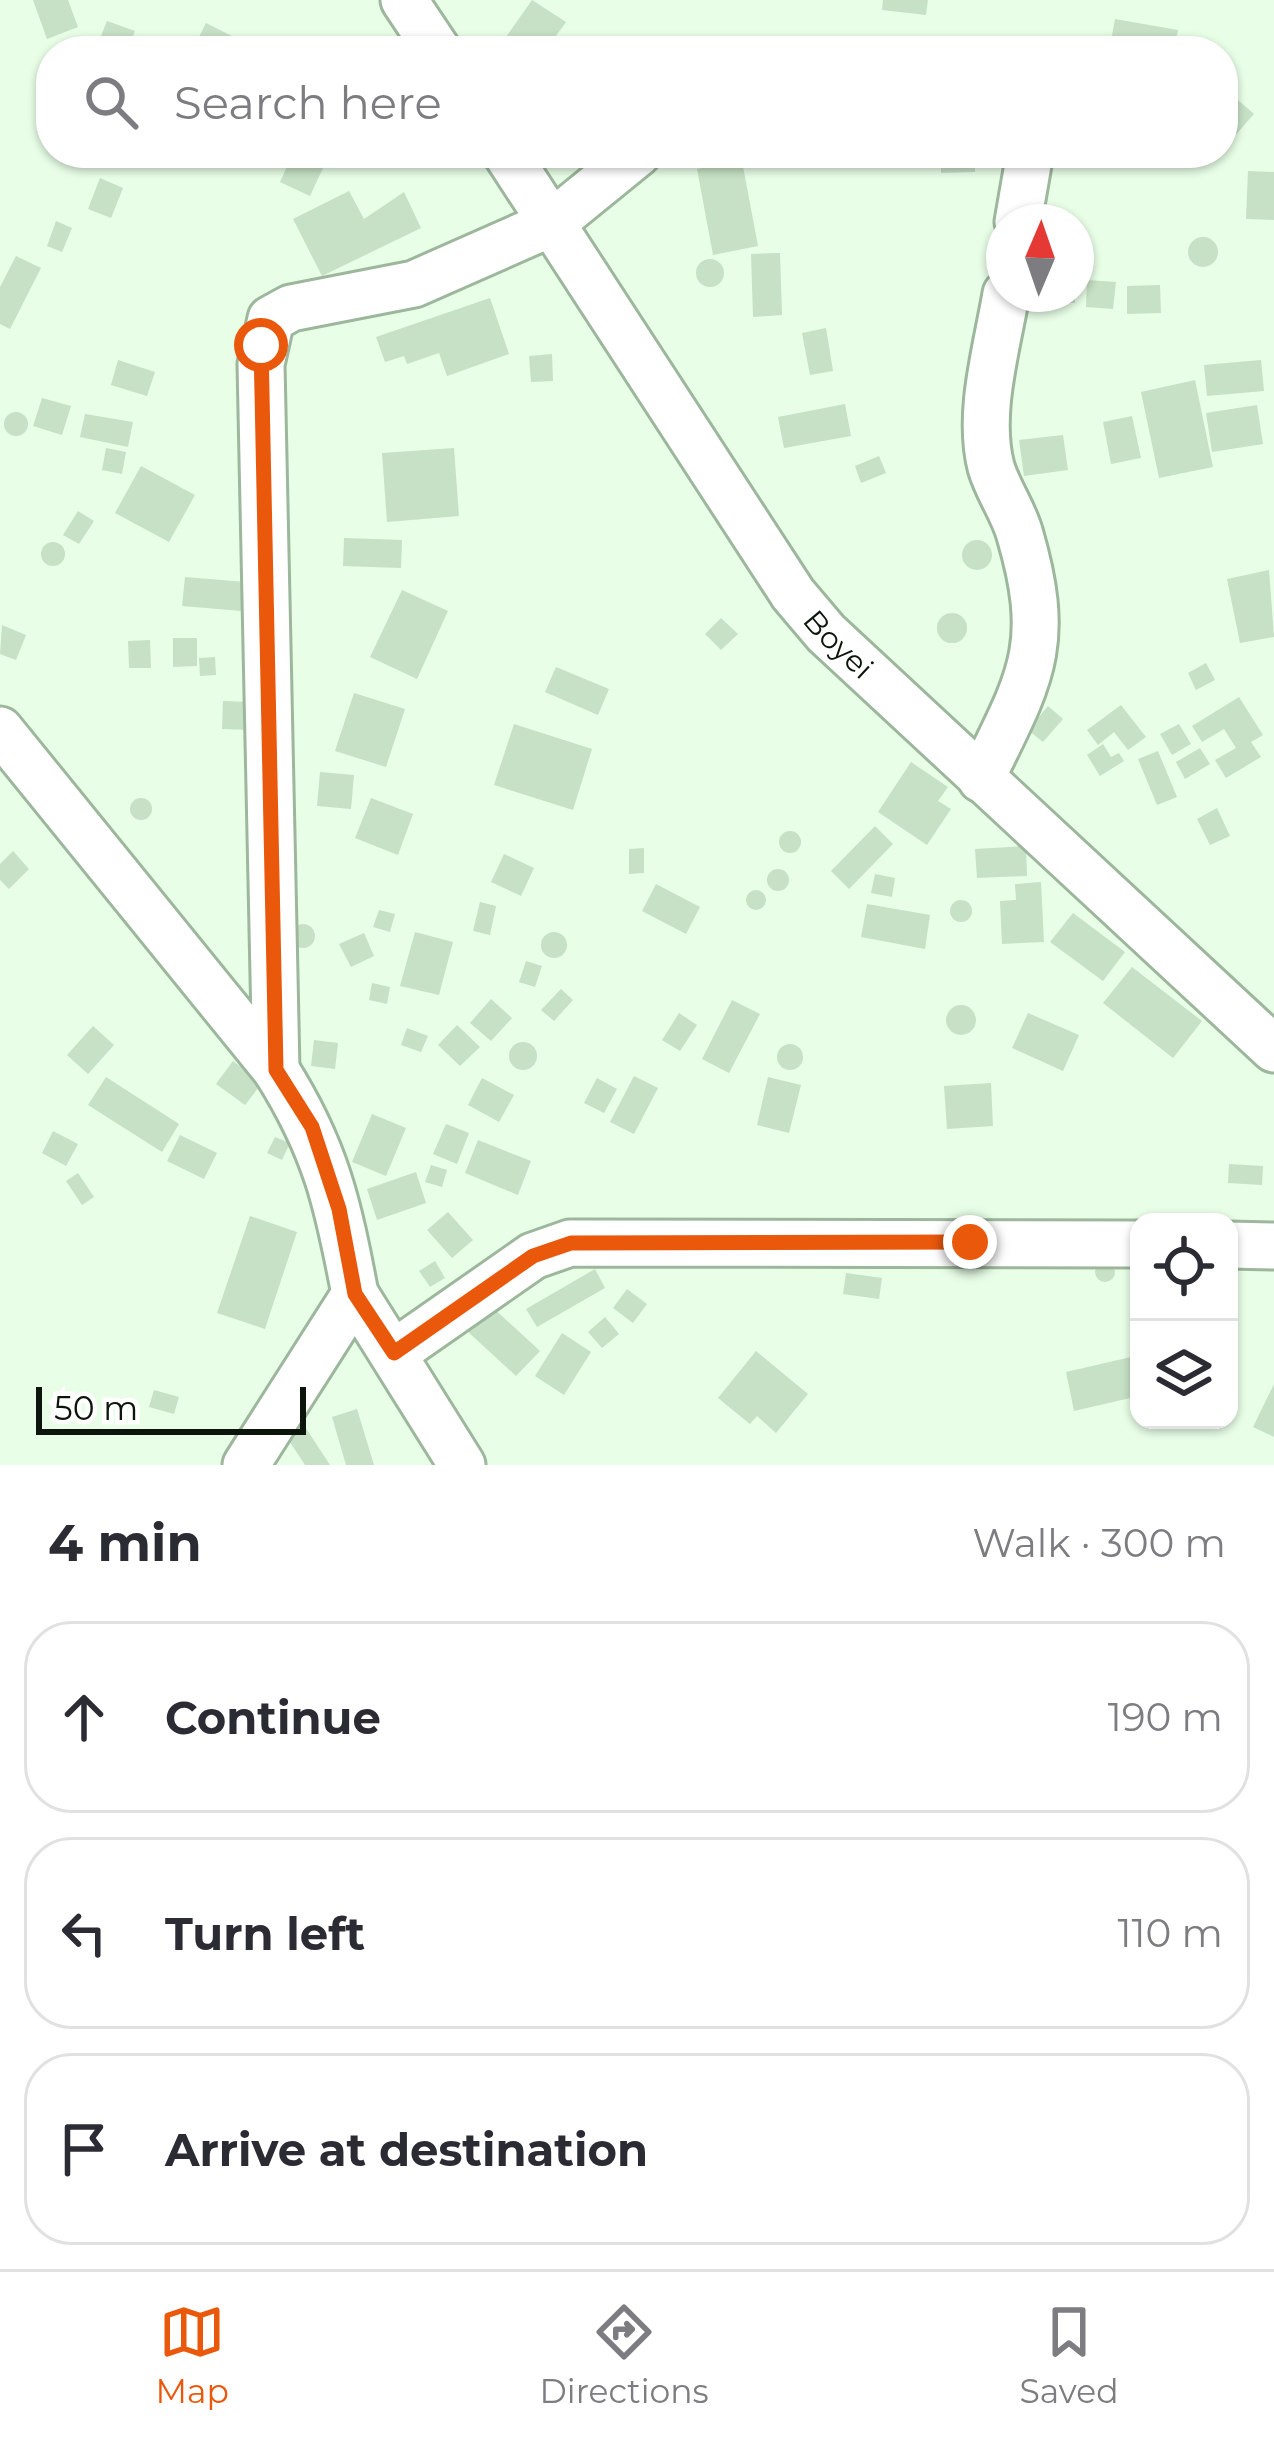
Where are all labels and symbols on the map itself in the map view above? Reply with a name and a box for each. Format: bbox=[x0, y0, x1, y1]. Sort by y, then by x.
north arrow bbox=[986, 204, 1094, 312]
route start bbox=[234, 318, 288, 372]
street label: Boyei bbox=[796, 602, 881, 686]
route end bbox=[943, 1215, 997, 1269]
scale bar bbox=[36, 1381, 306, 1434]

